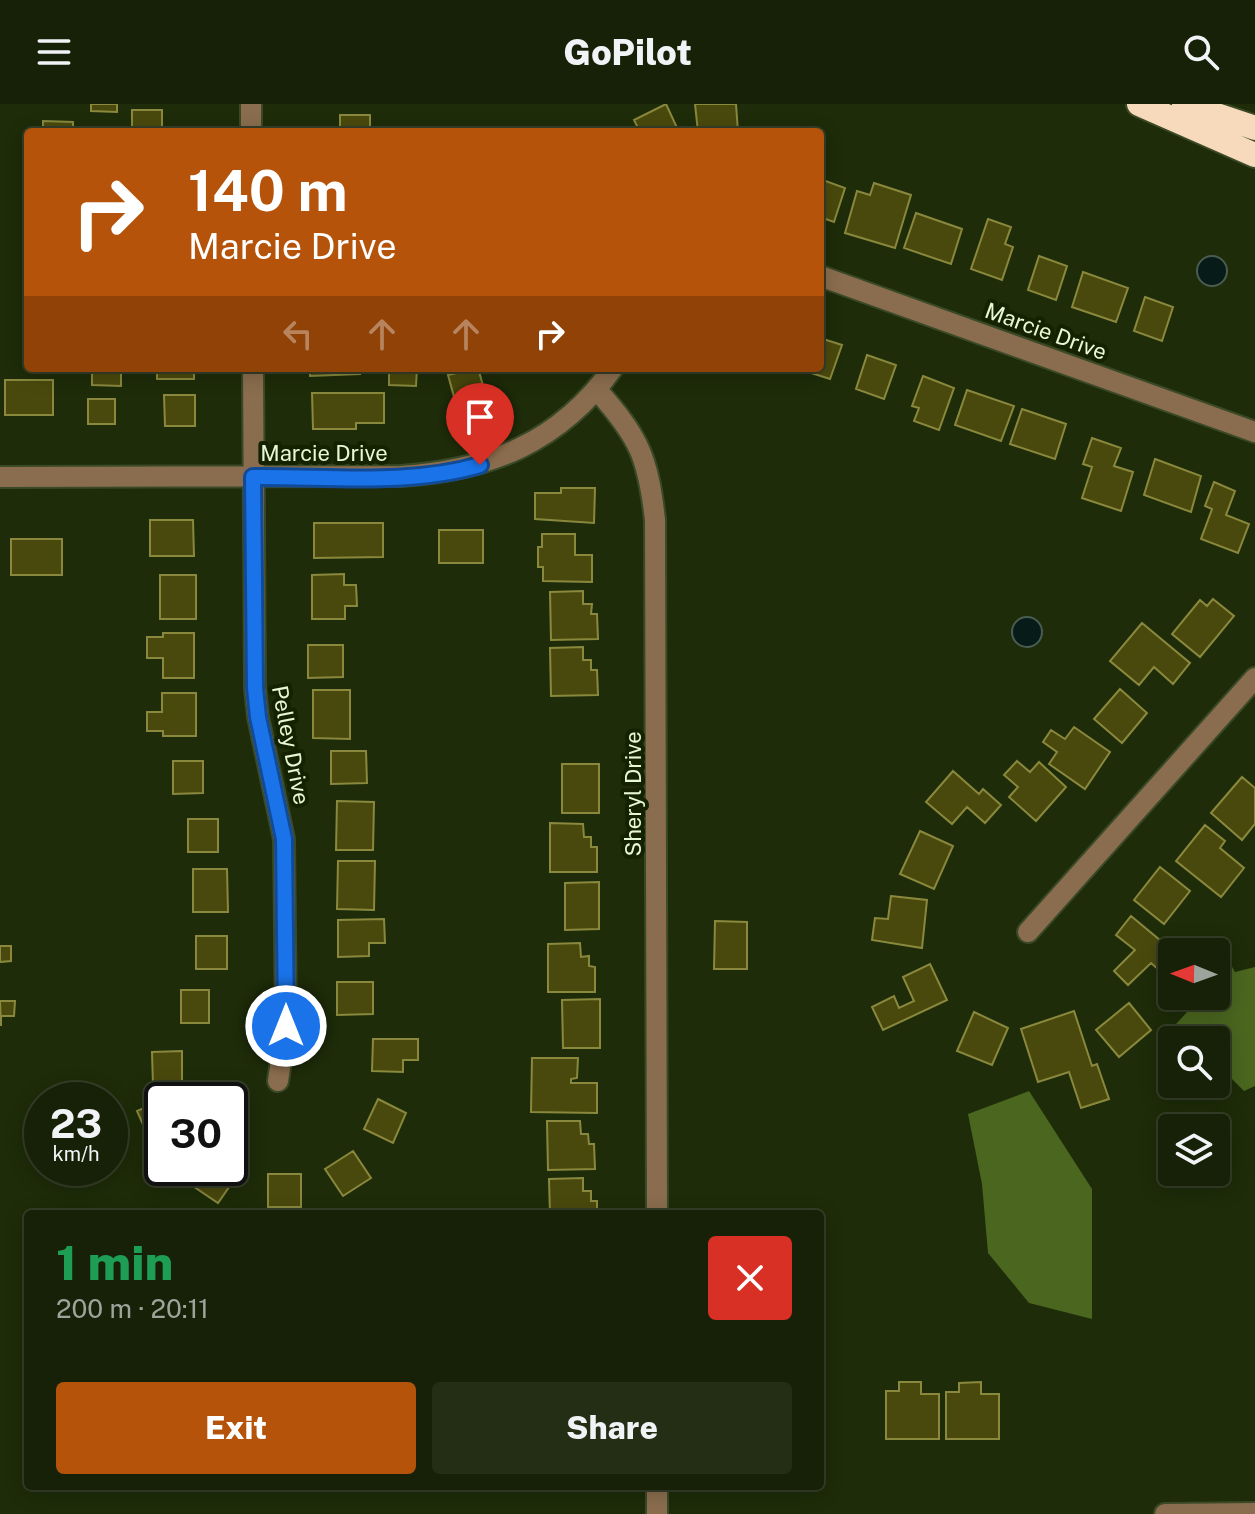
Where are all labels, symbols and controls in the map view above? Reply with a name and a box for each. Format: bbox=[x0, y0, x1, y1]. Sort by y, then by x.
icon: menu bbox=[32, 30, 76, 74]
icon: search bbox=[1179, 30, 1223, 74]
text: GoPilot bbox=[563, 31, 692, 73]
text: 140 m bbox=[188, 158, 348, 224]
icon: right bbox=[56, 160, 160, 264]
text: Marcie Drive bbox=[188, 225, 397, 267]
street label: Marcie Drive bbox=[982, 297, 1110, 365]
icon: left bbox=[276, 312, 320, 356]
icon: ahead bbox=[360, 312, 404, 356]
icon: ahead bbox=[444, 312, 488, 356]
icon: right bbox=[528, 312, 572, 356]
pin bbox=[446, 383, 514, 465]
icon: arrive bbox=[458, 395, 502, 439]
street label: Marcie Drive bbox=[260, 440, 388, 466]
street label: Pelley Drive bbox=[267, 683, 315, 807]
street label: Sheryl Drive bbox=[620, 731, 646, 857]
north arrow bbox=[1158, 938, 1230, 1010]
map controls bbox=[1158, 938, 1230, 1186]
position arrow bbox=[244, 984, 328, 1068]
button: search bbox=[1158, 1026, 1230, 1098]
speed limit sign: 30 bbox=[144, 1082, 248, 1186]
text: 23 bbox=[50, 1100, 102, 1147]
button: layers bbox=[1158, 1114, 1230, 1186]
text: km/h bbox=[52, 1142, 100, 1166]
text: 1 min bbox=[56, 1234, 173, 1291]
button: close bbox=[708, 1236, 792, 1320]
text: 200 m · 20:11 bbox=[56, 1293, 209, 1324]
button: Exit bbox=[56, 1382, 416, 1474]
button: Share bbox=[432, 1382, 792, 1474]

